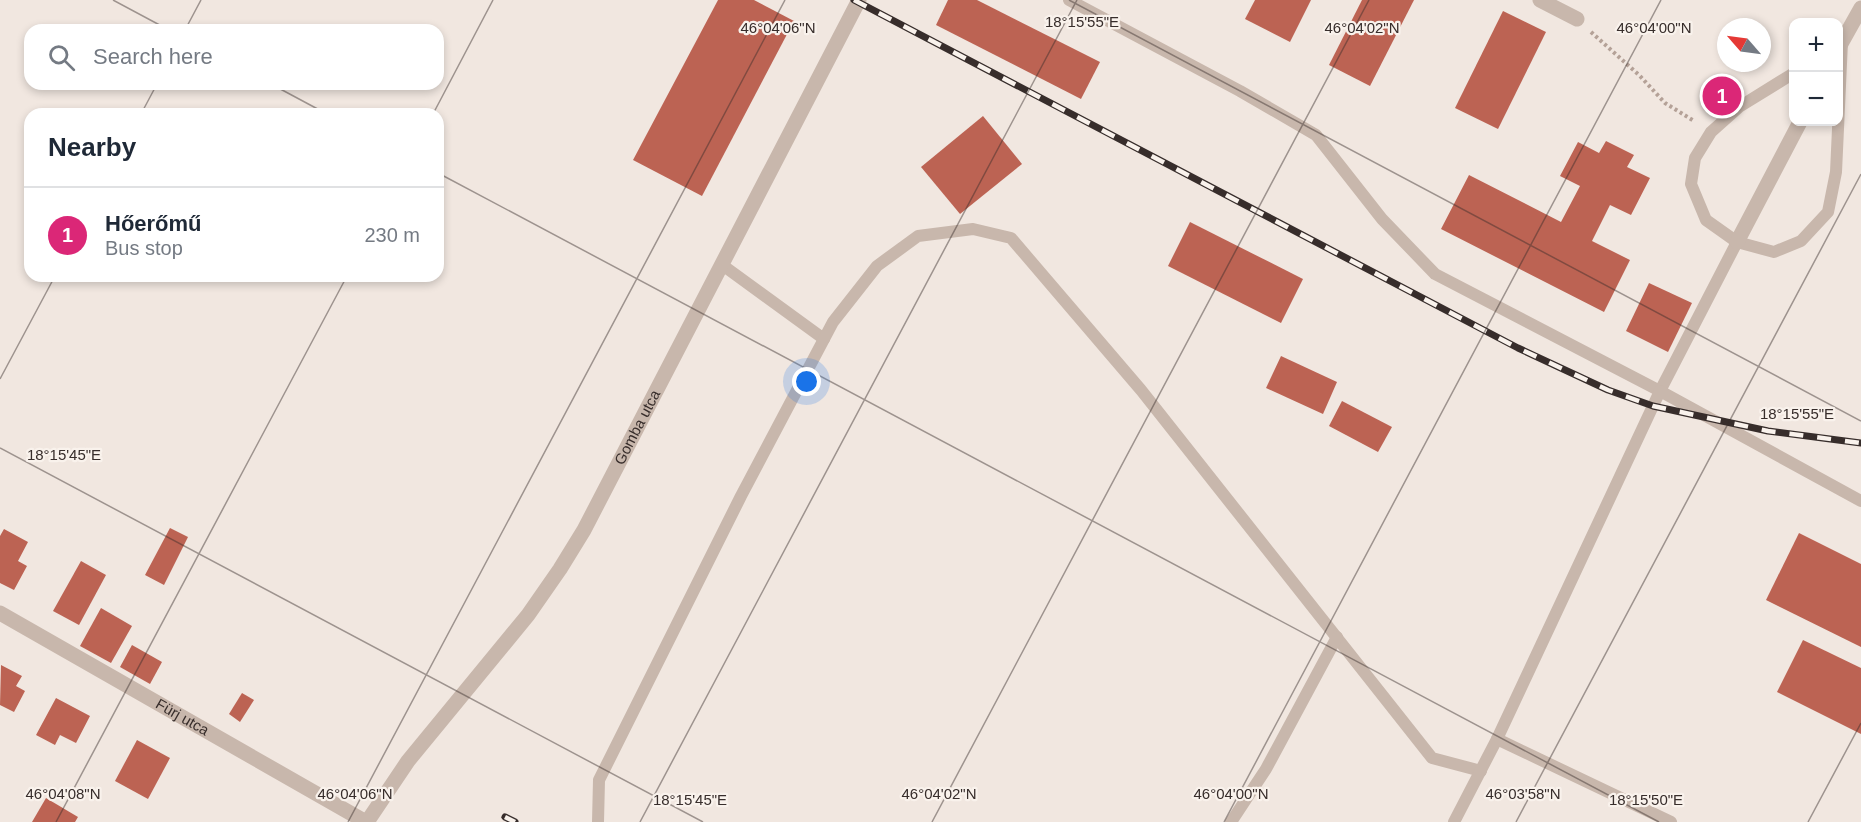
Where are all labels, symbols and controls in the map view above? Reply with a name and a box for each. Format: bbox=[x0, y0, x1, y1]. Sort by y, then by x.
text: 18°15'55"E bbox=[1045, 13, 1119, 30]
north arrow bbox=[1717, 18, 1771, 72]
map controls bbox=[1789, 18, 1843, 126]
button: + bbox=[1789, 18, 1843, 72]
text: 46°04'06"N bbox=[740, 19, 816, 36]
text: 46°04'02"N bbox=[1324, 19, 1400, 36]
text: 46°04'00"N bbox=[1616, 19, 1692, 36]
search box bbox=[24, 24, 444, 90]
icon: search bbox=[45, 41, 78, 74]
text: Search here bbox=[93, 44, 213, 69]
button: − bbox=[1789, 72, 1843, 126]
pin: 1 bbox=[1702, 74, 1742, 118]
text: Nearby bbox=[48, 132, 136, 162]
text: Hőerőmű bbox=[105, 211, 202, 236]
text: 1 bbox=[62, 224, 73, 246]
text: 230 m bbox=[364, 224, 420, 246]
text: Bus stop bbox=[105, 237, 183, 259]
your location bbox=[792, 367, 821, 396]
street label: Gomba utca bbox=[610, 386, 664, 467]
text: 18°15'55"E bbox=[1760, 405, 1834, 422]
text: 18°15'45"E bbox=[27, 446, 101, 463]
street label: Fürj utca bbox=[153, 695, 213, 739]
text: 46°04'08"N bbox=[25, 785, 101, 802]
text: 46°04'06"N bbox=[317, 785, 393, 802]
text: 46°04'02"N bbox=[901, 785, 977, 802]
text: 46°04'00"N bbox=[1193, 785, 1269, 802]
text: 46°03'58"N bbox=[1485, 785, 1561, 802]
text: 18°15'45"E bbox=[653, 791, 727, 808]
text: 18°15'50"E bbox=[1609, 791, 1683, 808]

